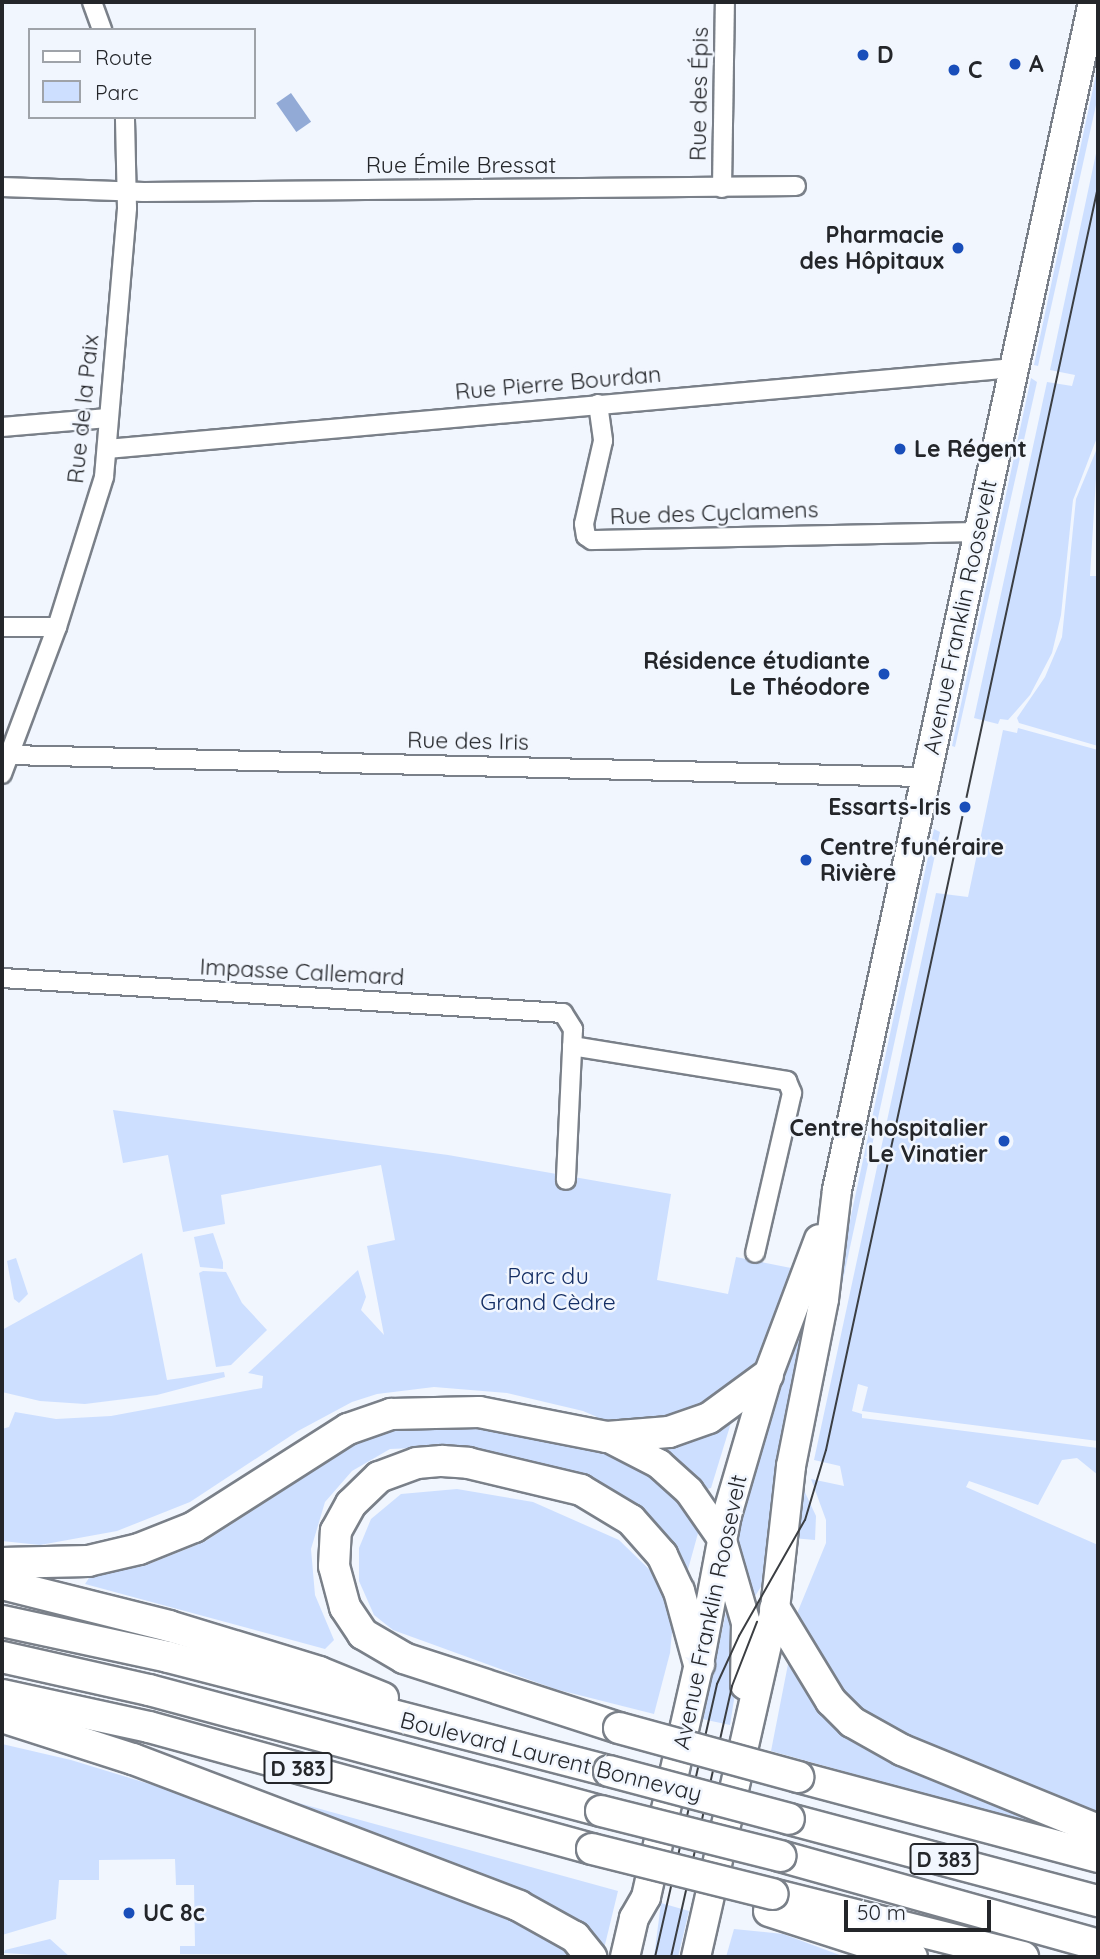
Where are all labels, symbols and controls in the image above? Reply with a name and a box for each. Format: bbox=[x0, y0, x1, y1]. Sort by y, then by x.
street label: Rue des Épis bbox=[684, 27, 714, 161]
legend bbox=[28, 28, 256, 119]
place label: D bbox=[877, 41, 893, 69]
text: Route bbox=[95, 44, 152, 70]
marker: D bbox=[855, 47, 871, 63]
place label: A bbox=[1029, 50, 1044, 78]
place label: C bbox=[968, 56, 982, 84]
marker: A bbox=[1007, 56, 1023, 72]
marker: C bbox=[946, 62, 962, 78]
text: Parc bbox=[95, 79, 139, 105]
street label: Rue Émile Bressat bbox=[366, 151, 556, 179]
place label: Pharmacie des Hôpitaux bbox=[799, 221, 944, 275]
marker: Pharmacie des Hôpitaux bbox=[950, 240, 966, 256]
street label: Rue de la Paix bbox=[61, 333, 105, 485]
street label: Rue Pierre Bourdan bbox=[454, 360, 662, 406]
place label: Le Régent bbox=[914, 435, 1027, 463]
marker: Le Régent bbox=[892, 441, 908, 457]
street label: Avenue Franklin Roosevelt bbox=[917, 477, 1003, 757]
street label: Rue des Cyclamens bbox=[609, 496, 819, 530]
place label: Résidence étudiante Le Théodore bbox=[643, 647, 870, 701]
marker: Résidence étudiante Le Théodore bbox=[876, 666, 892, 682]
street label: Rue des Iris bbox=[407, 726, 529, 756]
place label: Essarts-Iris bbox=[828, 793, 951, 821]
marker: Essarts-Iris bbox=[957, 799, 973, 815]
place label: Centre funéraire Rivière bbox=[820, 833, 1004, 887]
marker: Centre funéraire Rivière bbox=[798, 852, 814, 868]
street label: Impasse Callemard bbox=[199, 953, 405, 991]
place label: Centre hospitalier Le Vinatier bbox=[790, 1114, 988, 1168]
marker: Centre hospitalier Le Vinatier bbox=[994, 1131, 1014, 1151]
park label: Parc du Grand Cèdre bbox=[480, 1262, 616, 1316]
street label: Avenue Franklin Roosevelt bbox=[667, 1472, 753, 1752]
street label: Boulevard Laurent Bonnevay bbox=[397, 1706, 705, 1808]
road number: D 383 bbox=[263, 1750, 333, 1786]
road number: D 383 bbox=[909, 1842, 979, 1876]
scale bar bbox=[848, 1885, 995, 1929]
place label: UC 8c bbox=[143, 1899, 205, 1927]
text: 50 m bbox=[857, 1899, 906, 1925]
marker: UC 8c bbox=[121, 1905, 137, 1921]

